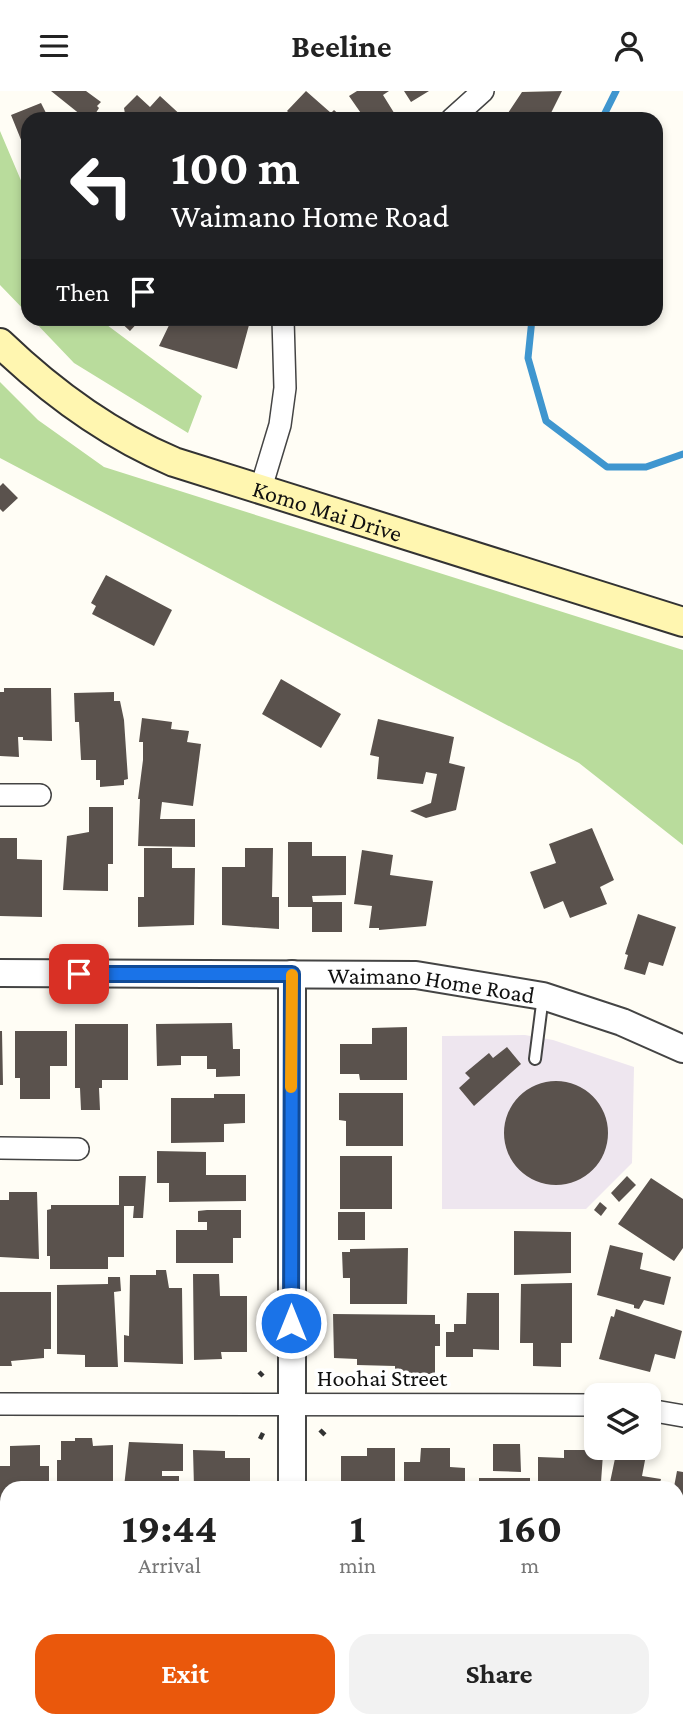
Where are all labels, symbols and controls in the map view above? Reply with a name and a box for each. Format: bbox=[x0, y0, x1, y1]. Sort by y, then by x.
icon: menu bbox=[35, 27, 73, 65]
icon: person bbox=[610, 27, 648, 65]
text: Beeline bbox=[291, 28, 392, 64]
icon: left bbox=[56, 140, 147, 231]
text: 100 m bbox=[171, 140, 300, 195]
text: Waimano Home Road bbox=[171, 198, 449, 234]
icon: arrive bbox=[124, 273, 162, 311]
text: Then bbox=[56, 278, 110, 307]
street label: Komo Mai Drive bbox=[250, 474, 406, 546]
pin bbox=[49, 944, 109, 1004]
icon: arrive bbox=[60, 955, 98, 993]
street label: Waimano Home Road bbox=[328, 961, 537, 1008]
position arrow bbox=[254, 1286, 328, 1360]
street label: Hoohai Street bbox=[317, 1364, 448, 1391]
map controls bbox=[584, 1383, 661, 1460]
button: layers bbox=[584, 1383, 661, 1460]
text: 19:44 bbox=[122, 1504, 217, 1551]
text: 1 bbox=[350, 1504, 366, 1551]
text: 160 bbox=[498, 1504, 562, 1551]
text: Arrival bbox=[138, 1552, 201, 1578]
text: min bbox=[339, 1552, 376, 1578]
text: m bbox=[521, 1552, 539, 1578]
button: Exit bbox=[35, 1634, 335, 1714]
button: Share bbox=[349, 1634, 649, 1714]

